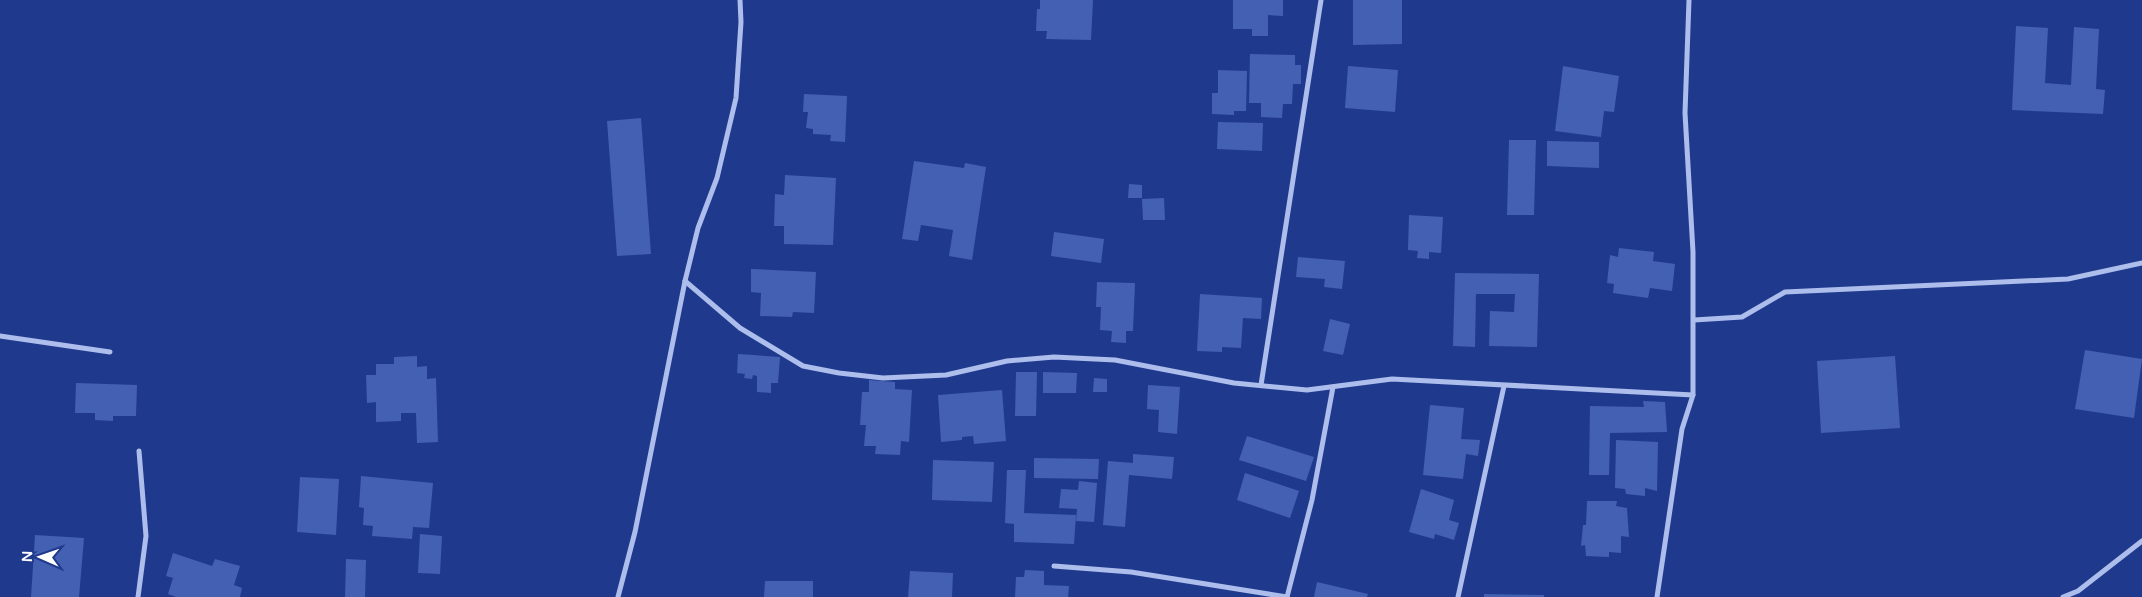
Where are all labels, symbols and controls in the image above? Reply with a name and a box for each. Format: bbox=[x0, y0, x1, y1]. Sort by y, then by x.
north arrow bbox=[15, 532, 65, 582]
text: N bbox=[19, 551, 36, 562]

